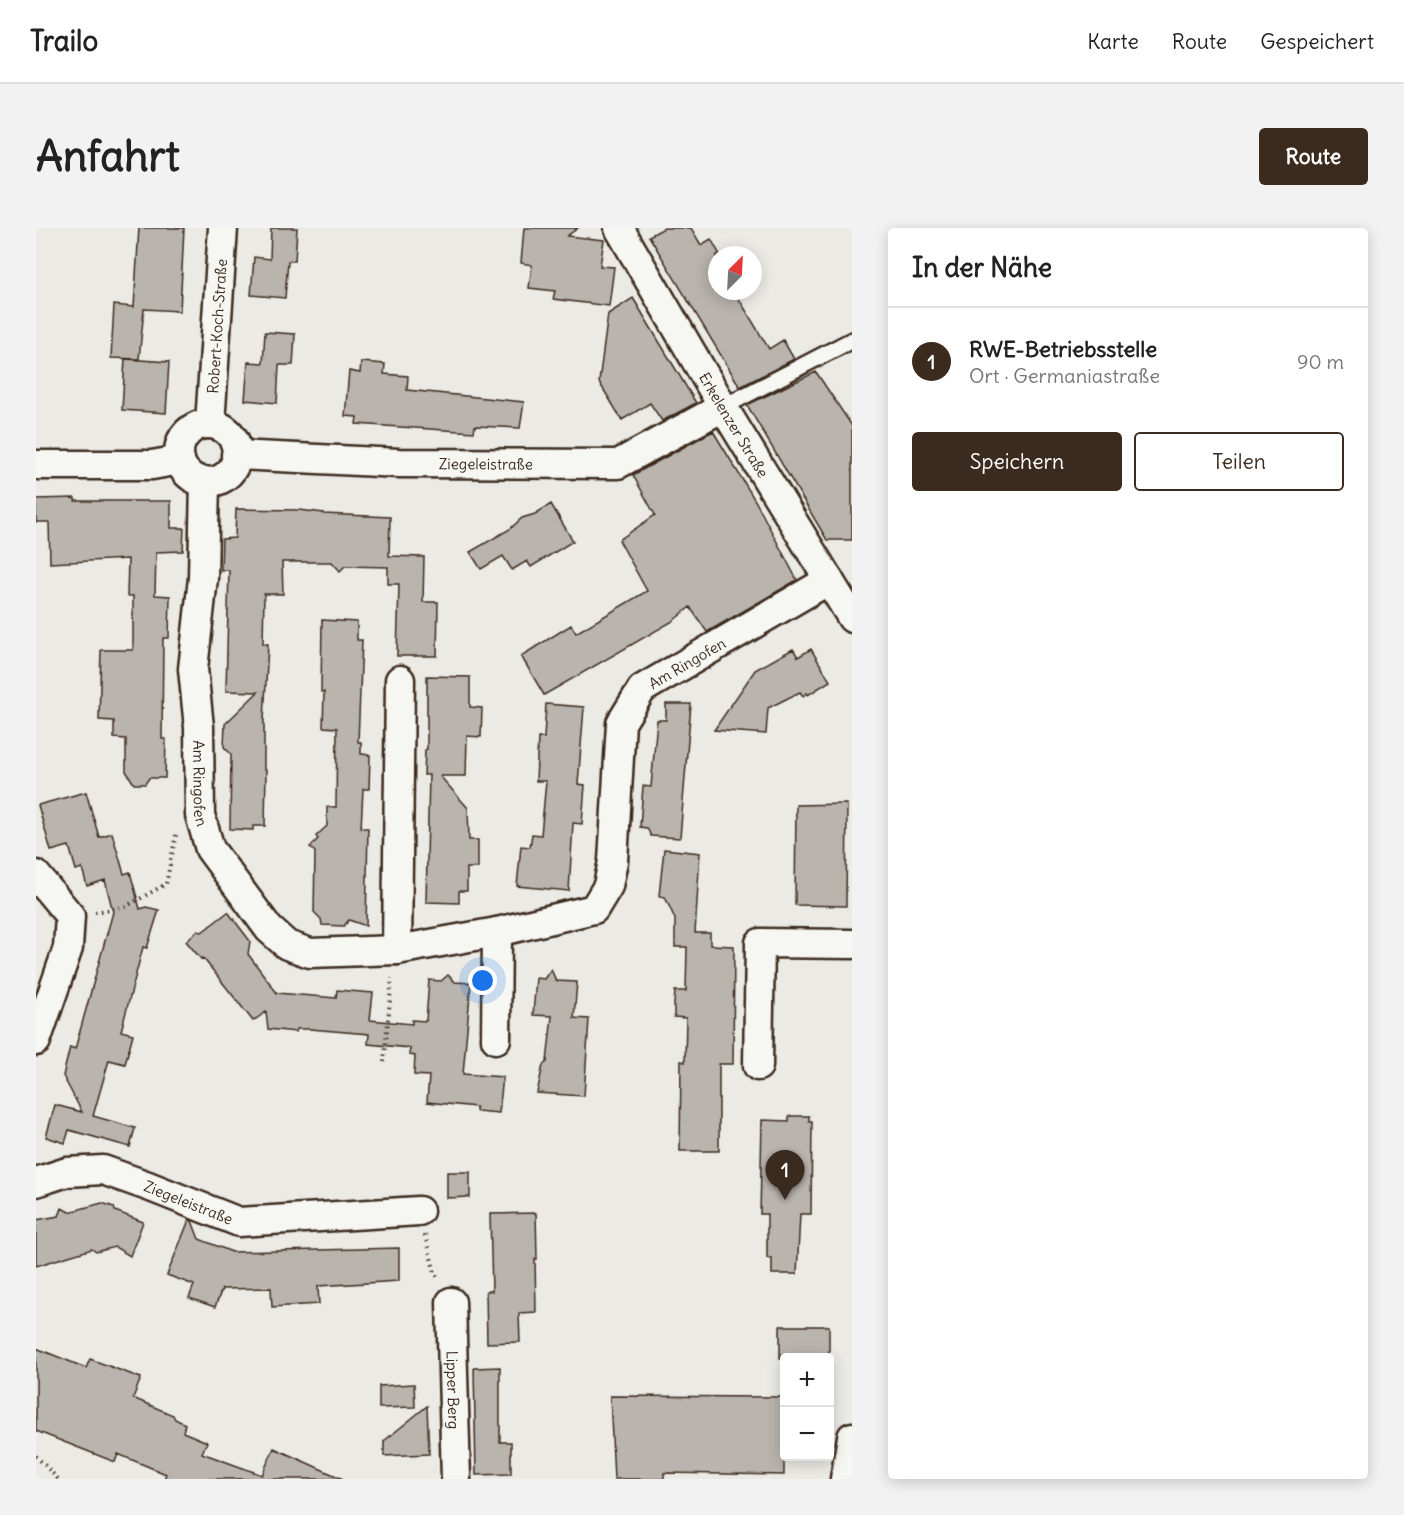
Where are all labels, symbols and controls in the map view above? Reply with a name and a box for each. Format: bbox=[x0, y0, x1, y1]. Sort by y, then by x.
text: Trailo bbox=[30, 23, 98, 59]
text: Karte bbox=[1087, 28, 1139, 55]
text: Route bbox=[1172, 28, 1227, 55]
text: Gespeichert bbox=[1260, 28, 1374, 55]
button: Route bbox=[1259, 128, 1368, 185]
text: Anfahrt bbox=[36, 130, 180, 182]
north arrow bbox=[708, 246, 762, 300]
text: In der Nähe bbox=[912, 251, 1052, 284]
street label: Robert-Koch-Straße bbox=[203, 258, 230, 394]
text: RWE-Betriebsstelle bbox=[969, 335, 1157, 363]
text: 1 bbox=[928, 349, 935, 374]
text: 90 m bbox=[1297, 349, 1344, 374]
text: Ort · Germaniastraße bbox=[969, 363, 1160, 388]
street label: Erkelenzer Straße bbox=[695, 369, 773, 481]
button: Speichern bbox=[912, 432, 1122, 491]
button: Teilen bbox=[1134, 432, 1344, 491]
street label: Ziegeleistraße bbox=[439, 454, 533, 473]
street label: Am Ringofen bbox=[645, 633, 729, 693]
street label: Am Ringofen bbox=[190, 740, 212, 829]
your location bbox=[468, 966, 497, 995]
pin: 1 bbox=[766, 1150, 804, 1200]
street label: Ziegeleistraße bbox=[141, 1176, 236, 1228]
street label: Lipper Berg bbox=[443, 1350, 464, 1430]
map controls bbox=[780, 1353, 834, 1461]
button: + bbox=[780, 1353, 834, 1407]
button: − bbox=[780, 1407, 834, 1461]

